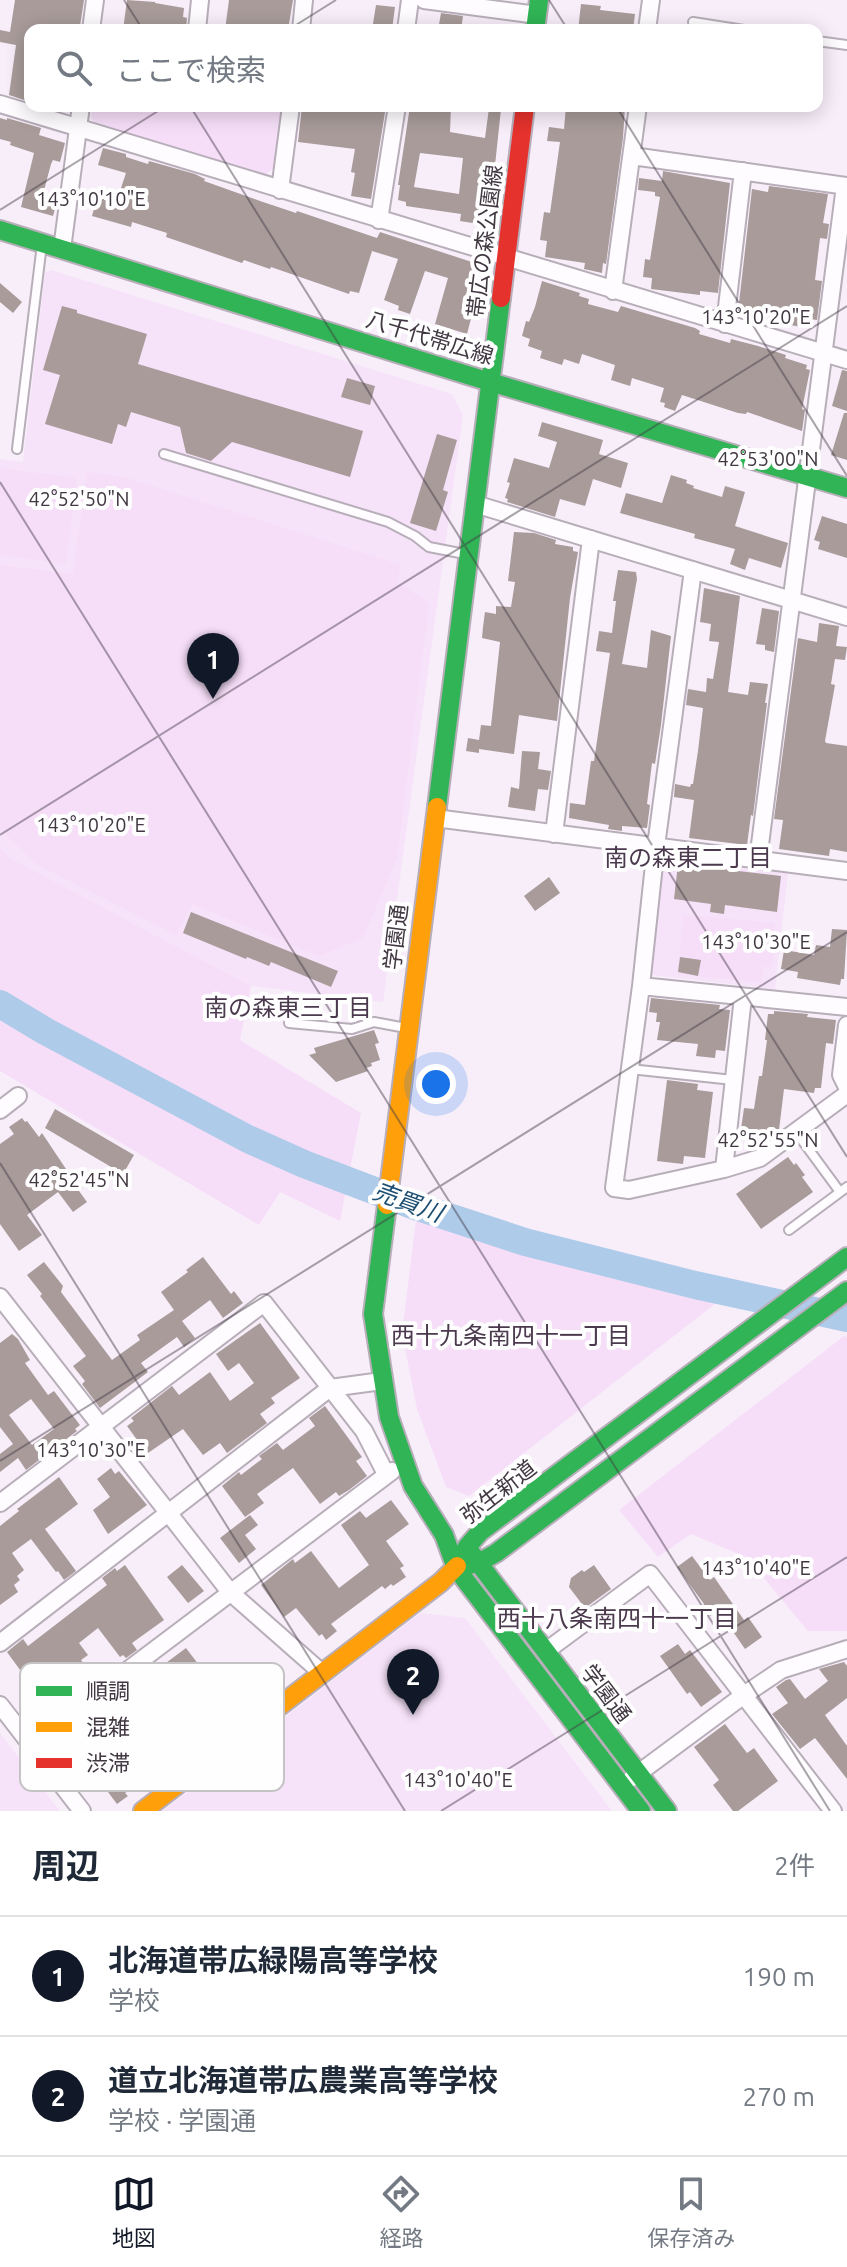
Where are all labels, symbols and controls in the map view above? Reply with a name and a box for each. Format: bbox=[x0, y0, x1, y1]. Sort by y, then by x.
search box bbox=[24, 24, 823, 112]
icon: search bbox=[52, 46, 96, 90]
text: ここで検索 bbox=[116, 53, 266, 87]
street label: 帯広の森公園線 bbox=[462, 163, 506, 319]
text: 143°10'10"E bbox=[36, 187, 146, 210]
text: 143°10'20"E bbox=[701, 305, 811, 328]
street label: 八千代帯広線 bbox=[363, 306, 497, 368]
text: 42°53'00"N bbox=[717, 447, 819, 470]
text: 42°52'50"N bbox=[28, 487, 130, 510]
pin: 1 bbox=[187, 633, 239, 699]
text: 143°10'20"E bbox=[36, 813, 146, 836]
district label: 南の森東二丁目 bbox=[604, 844, 772, 871]
street label: 学園通 bbox=[379, 903, 411, 971]
text: 143°10'30"E bbox=[701, 930, 811, 953]
district label: 南の森東三丁目 bbox=[204, 994, 372, 1021]
your location bbox=[416, 1064, 456, 1104]
text: 42°52'55"N bbox=[717, 1128, 819, 1151]
text: 42°52'45"N bbox=[28, 1168, 130, 1191]
water label: 売買川 bbox=[370, 1177, 449, 1228]
district label: 西十九条南四十一丁目 bbox=[391, 1322, 631, 1349]
text: 143°10'30"E bbox=[36, 1438, 146, 1461]
street label: 弥生新道 bbox=[456, 1454, 540, 1528]
text: 143°10'40"E bbox=[701, 1556, 811, 1579]
district label: 西十八条南四十一丁目 bbox=[497, 1605, 737, 1632]
pin: 2 bbox=[387, 1649, 439, 1715]
street label: 学園通 bbox=[577, 1659, 637, 1727]
legend bbox=[20, 1663, 284, 1791]
text: 順調 bbox=[86, 1678, 130, 1703]
text: 混雑 bbox=[86, 1714, 130, 1739]
text: 渋滞 bbox=[86, 1750, 130, 1775]
text: 143°10'40"E bbox=[403, 1768, 513, 1791]
text: 周辺 bbox=[32, 1846, 100, 1884]
text: 2件 bbox=[774, 1851, 815, 1880]
text: 北海道帯広緑陽高等学校 bbox=[108, 1943, 438, 1977]
text: 1 bbox=[51, 1962, 65, 1991]
text: 190 m bbox=[743, 1962, 815, 1991]
text: 学校 bbox=[108, 1986, 160, 2015]
text: 道立北海道帯広農業高等学校 bbox=[108, 2063, 498, 2097]
text: 2 bbox=[51, 2082, 65, 2111]
text: 270 m bbox=[743, 2082, 815, 2111]
text: 学校 · 学園通 bbox=[108, 2106, 256, 2135]
tab: 地図 bbox=[112, 2172, 156, 2252]
tab: 経路 bbox=[379, 2172, 423, 2252]
tab: 保存済み bbox=[647, 2172, 735, 2252]

